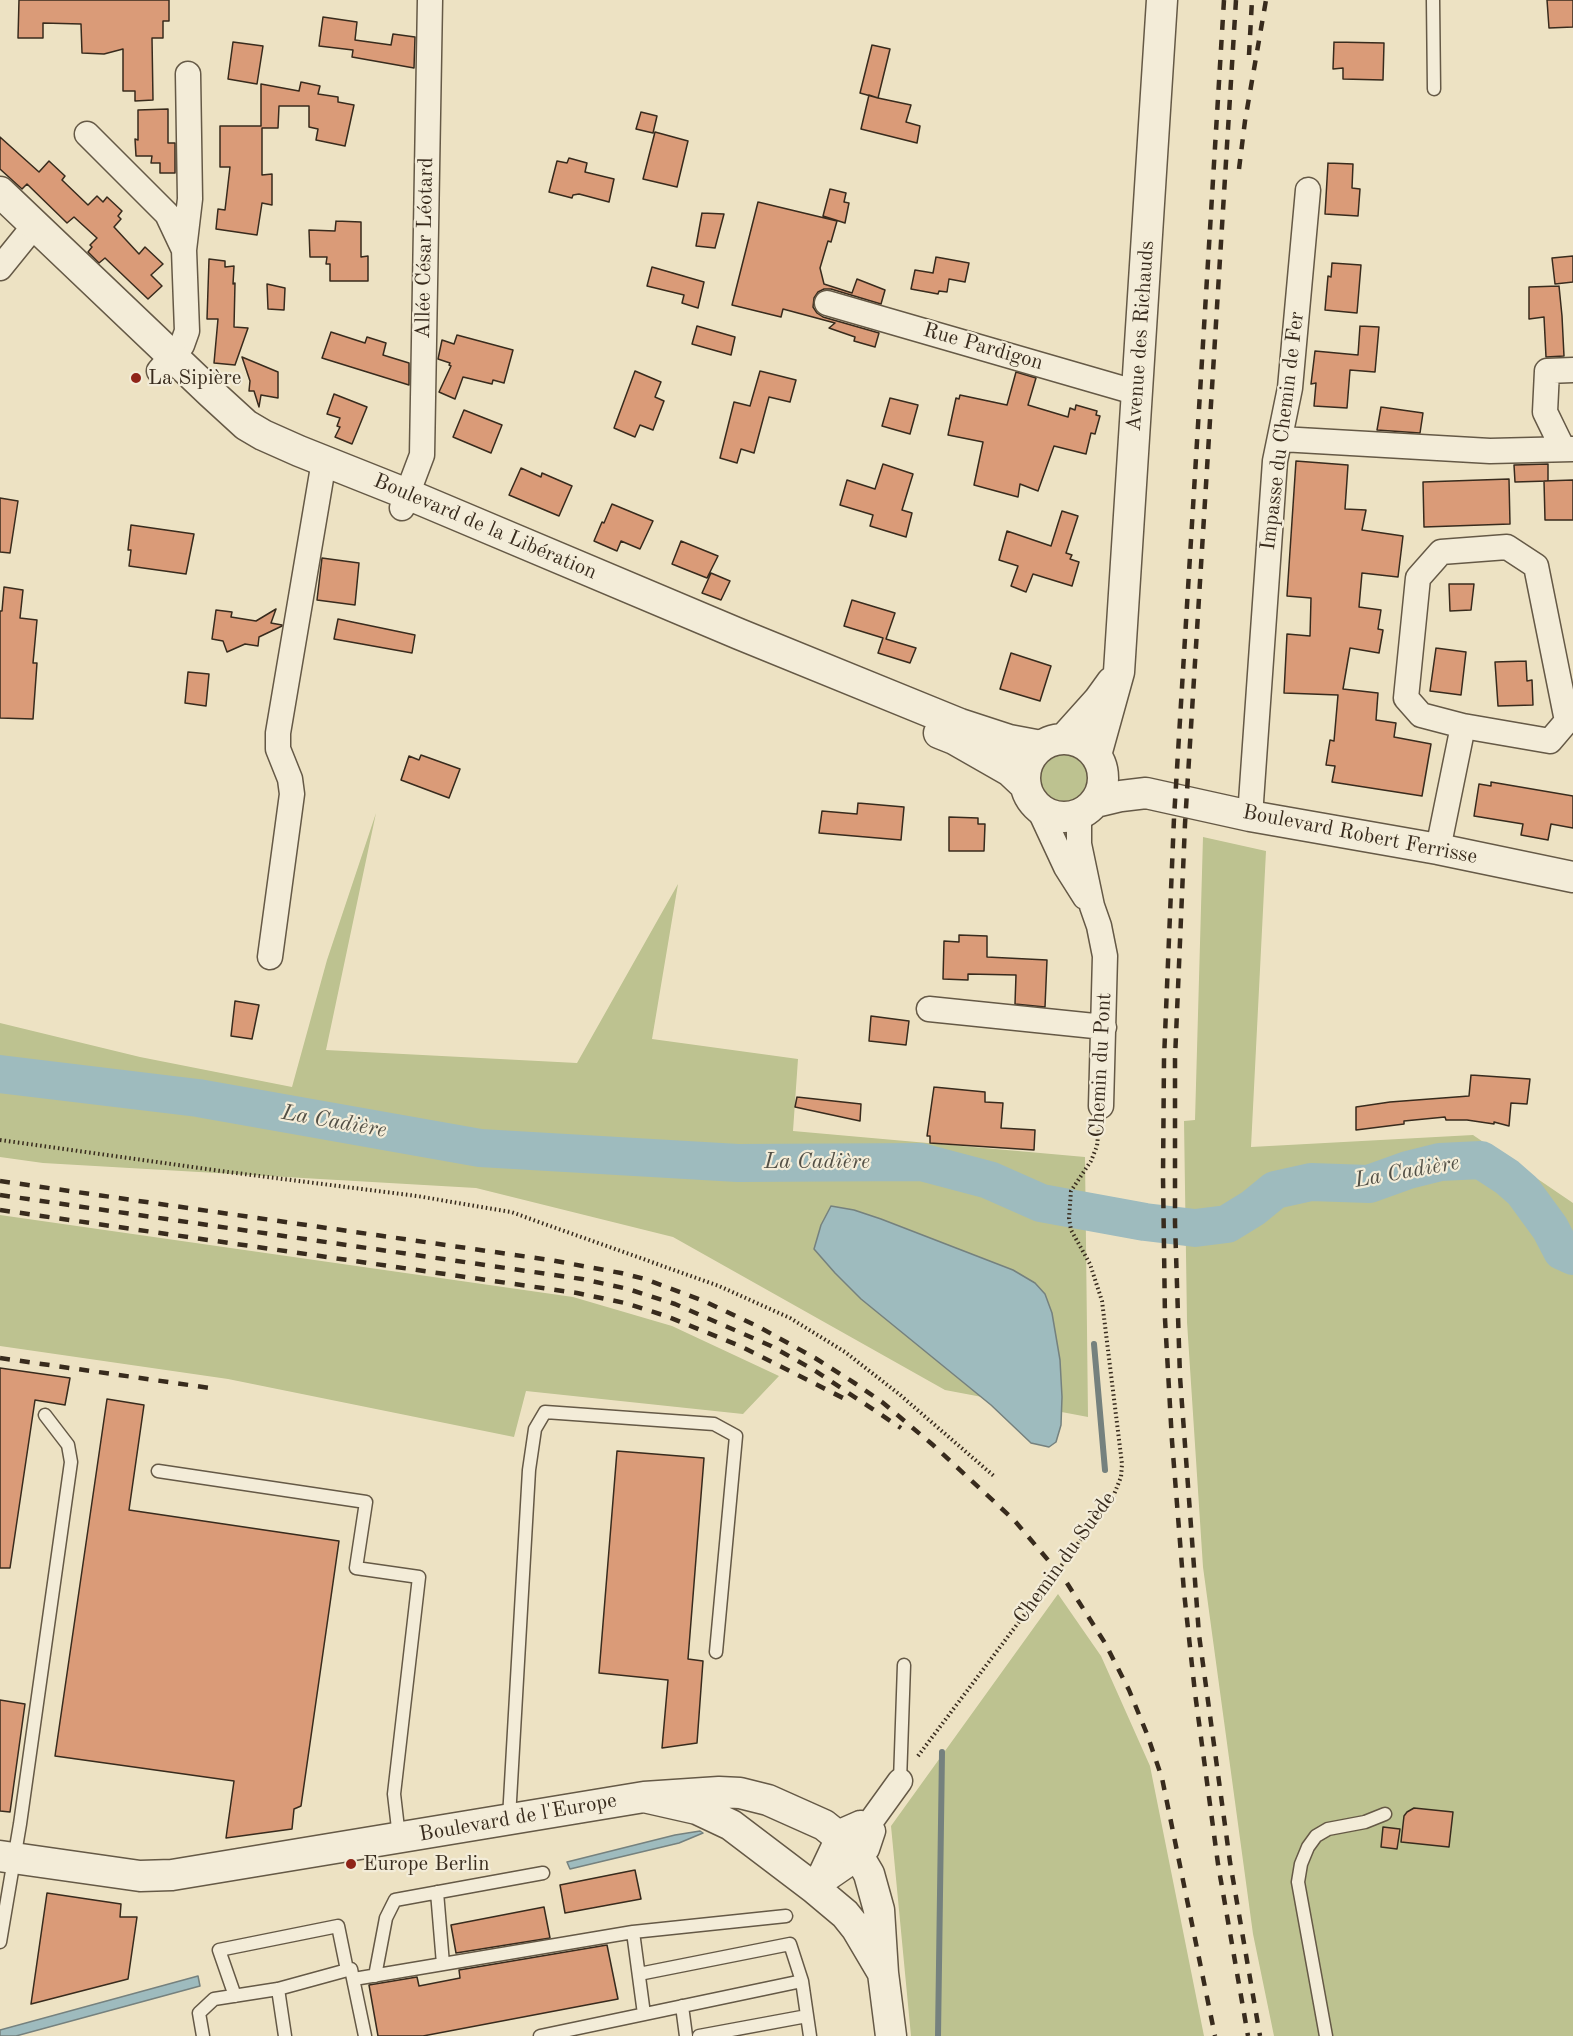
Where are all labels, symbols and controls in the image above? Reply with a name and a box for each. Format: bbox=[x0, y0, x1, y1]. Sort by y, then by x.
street label: Allée César Léotard bbox=[411, 157, 439, 339]
street label: Avenue des Richauds bbox=[1122, 240, 1160, 432]
street label: Impasse du Chemin de Fer bbox=[1256, 310, 1310, 552]
street label: Rue Pardigon bbox=[920, 318, 1046, 376]
place label: La Sipière bbox=[148, 365, 241, 391]
marker: La Sipière bbox=[129, 371, 143, 385]
street label: Boulevard de la Libération bbox=[370, 468, 600, 586]
street label: Boulevard Robert Ferrisse bbox=[1241, 800, 1479, 870]
street label: Chemin du Pont bbox=[1085, 992, 1117, 1138]
water label: La Cadière bbox=[280, 1100, 388, 1144]
water label: La Cadière bbox=[764, 1149, 870, 1175]
water label: La Cadière bbox=[1353, 1150, 1461, 1194]
street label: Chemin du Suède bbox=[1009, 1487, 1121, 1629]
street label: Boulevard de l'Europe bbox=[417, 1788, 619, 1848]
place label: Europe Berlin bbox=[363, 1851, 490, 1877]
marker: Europe Berlin bbox=[344, 1857, 358, 1871]

